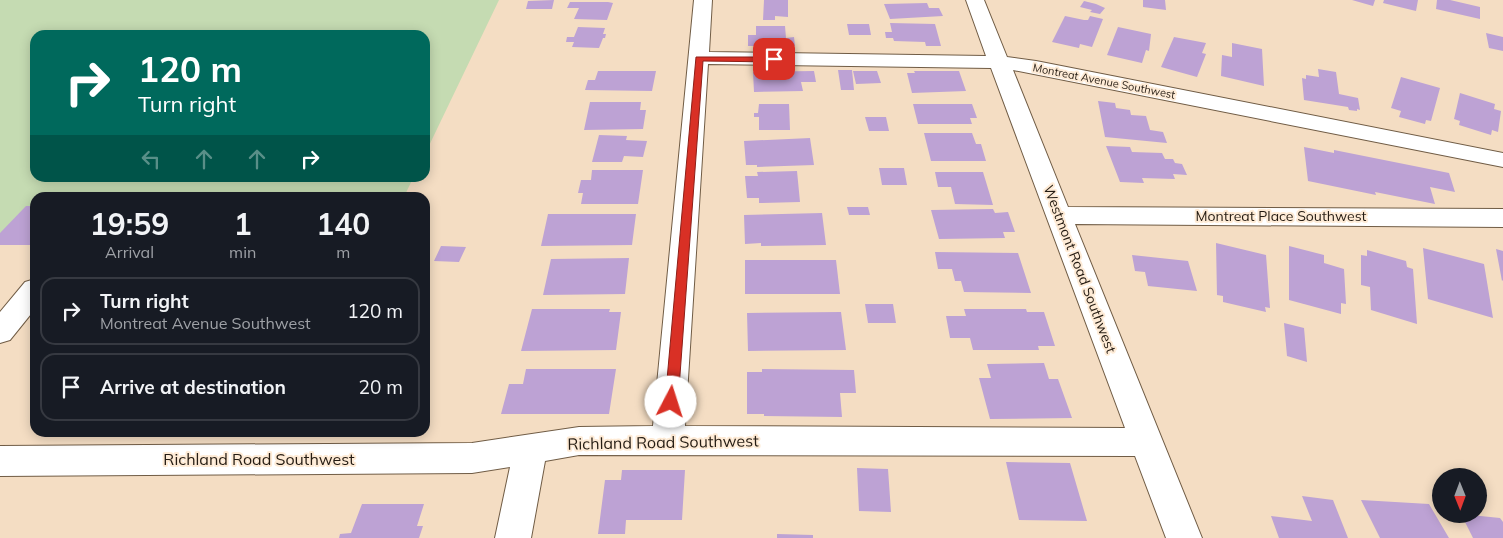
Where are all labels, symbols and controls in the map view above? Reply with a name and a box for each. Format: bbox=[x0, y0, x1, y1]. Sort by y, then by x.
pin bbox=[753, 38, 795, 80]
icon: arrive bbox=[760, 45, 788, 73]
text: 120 m bbox=[138, 47, 242, 91]
icon: right bbox=[55, 50, 120, 115]
street label: Montreat Avenue Southwest bbox=[1032, 60, 1177, 102]
text: Turn right bbox=[138, 90, 236, 118]
icon: left bbox=[137, 145, 165, 173]
icon: ahead bbox=[190, 145, 218, 173]
icon: ahead bbox=[243, 145, 271, 173]
icon: right bbox=[296, 145, 324, 173]
street label: Westmont Road Southwest bbox=[1040, 182, 1120, 356]
text: 19:59 bbox=[90, 205, 169, 243]
text: 1 bbox=[234, 205, 252, 243]
text: 140 bbox=[316, 205, 370, 243]
street label: Montreat Place Southwest bbox=[1196, 207, 1367, 225]
text: Arrival bbox=[105, 242, 154, 262]
text: min bbox=[229, 242, 256, 262]
text: m bbox=[336, 242, 350, 262]
text: Turn right bbox=[100, 289, 189, 313]
icon: right bbox=[57, 297, 85, 325]
text: 120 m bbox=[347, 299, 403, 323]
text: Montreat Avenue Southwest bbox=[100, 313, 311, 333]
icon: arrive bbox=[57, 373, 85, 401]
text: Arrive at destination bbox=[100, 375, 286, 399]
text: 20 m bbox=[359, 375, 403, 399]
position arrow bbox=[644, 375, 696, 427]
street label: Richland Road Southwest bbox=[567, 430, 759, 454]
street label: Richland Road Southwest bbox=[163, 449, 355, 469]
north arrow bbox=[1432, 468, 1488, 522]
map controls bbox=[1432, 468, 1487, 523]

